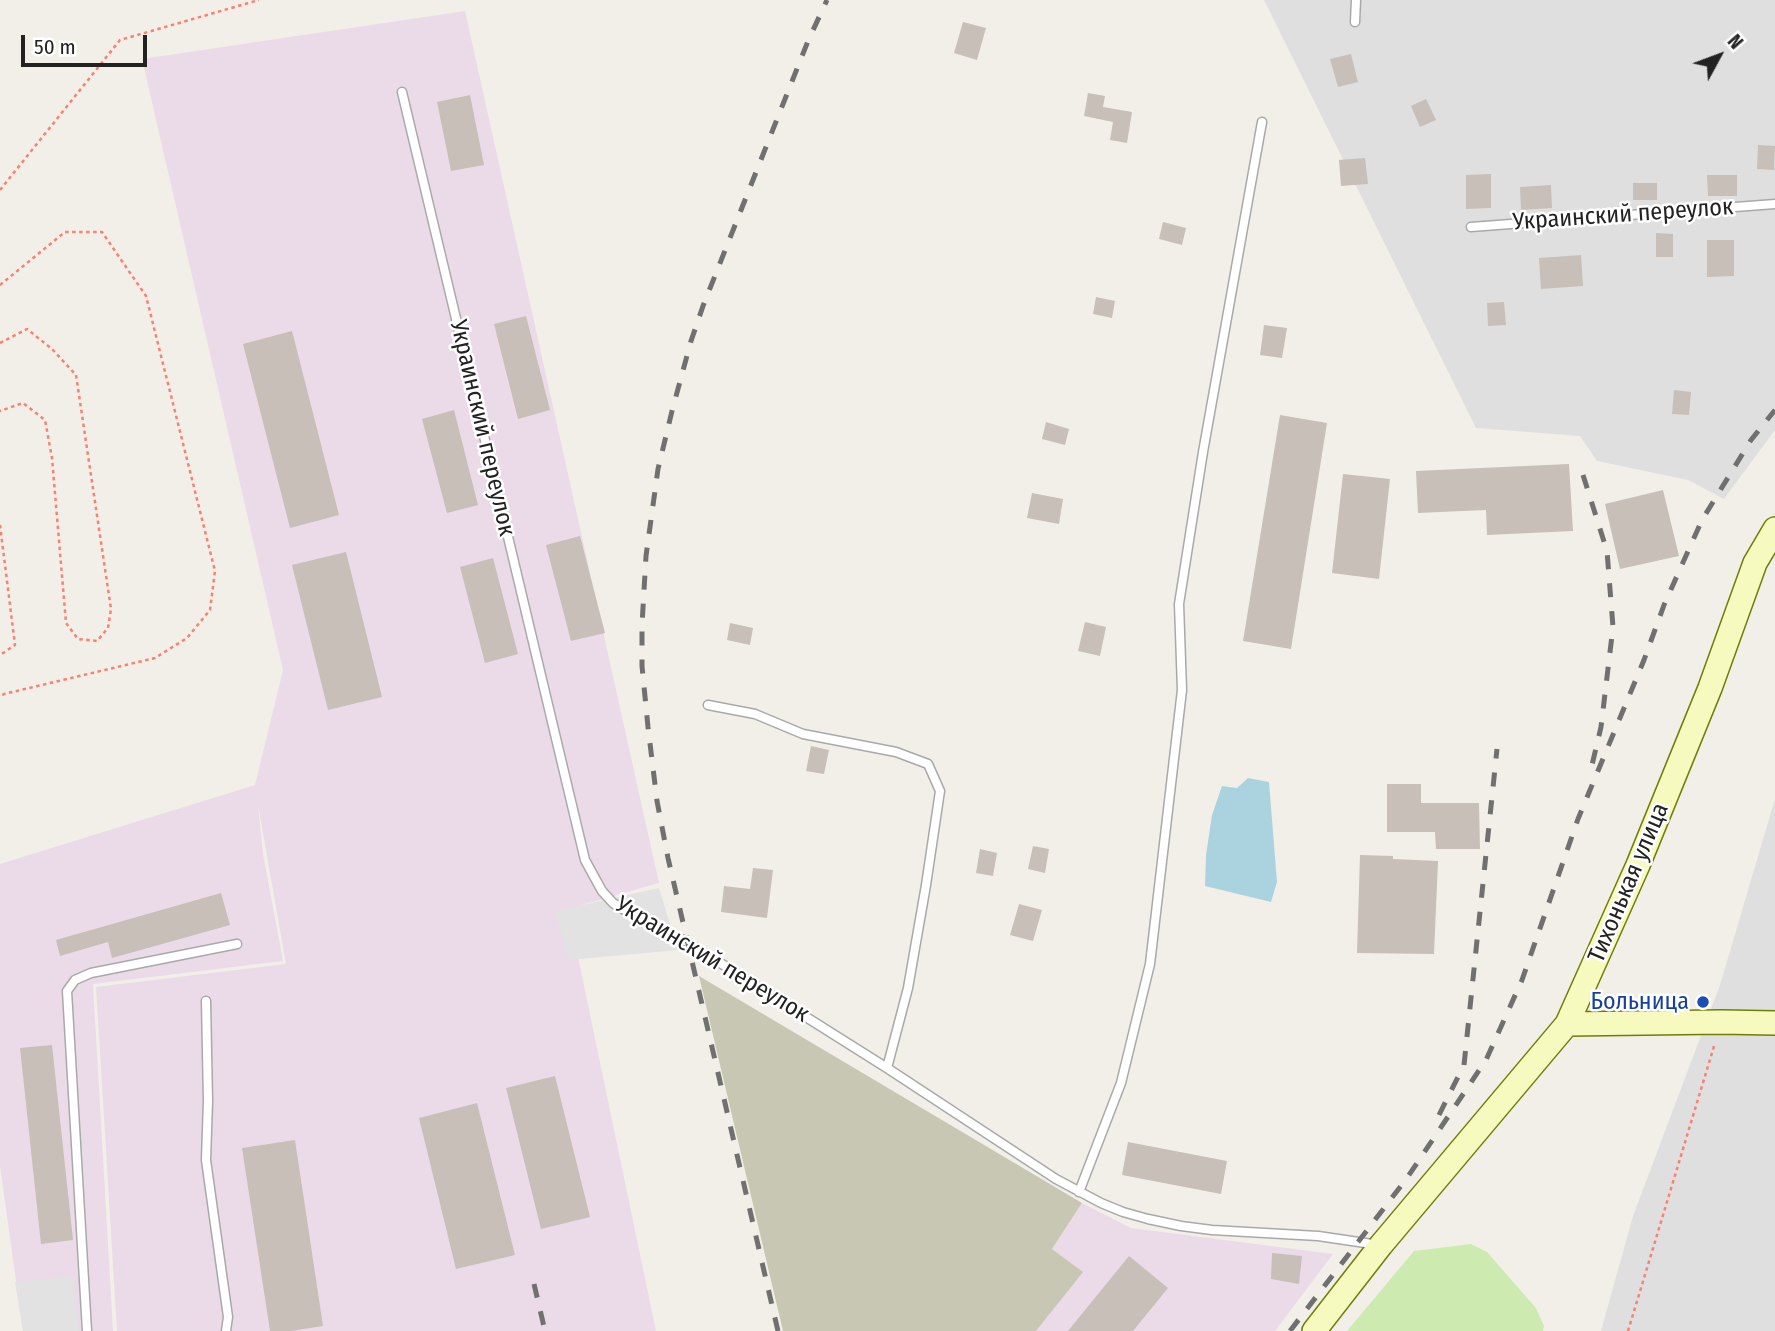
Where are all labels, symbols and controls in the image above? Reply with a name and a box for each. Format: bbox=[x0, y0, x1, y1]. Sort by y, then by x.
scale bar bbox=[24, 21, 150, 65]
north arrow bbox=[1684, 21, 1754, 91]
text: N bbox=[1723, 30, 1748, 54]
text: 50 m bbox=[34, 34, 76, 60]
street label: Украинский переулок bbox=[1512, 193, 1734, 237]
street label: Украинский переулок bbox=[443, 317, 521, 539]
street label: Тихонькая улица bbox=[1582, 799, 1676, 967]
street label: Украинский переулок bbox=[610, 891, 814, 1029]
place label: Больница bbox=[1590, 988, 1689, 1016]
marker: Больница bbox=[1695, 994, 1711, 1010]

